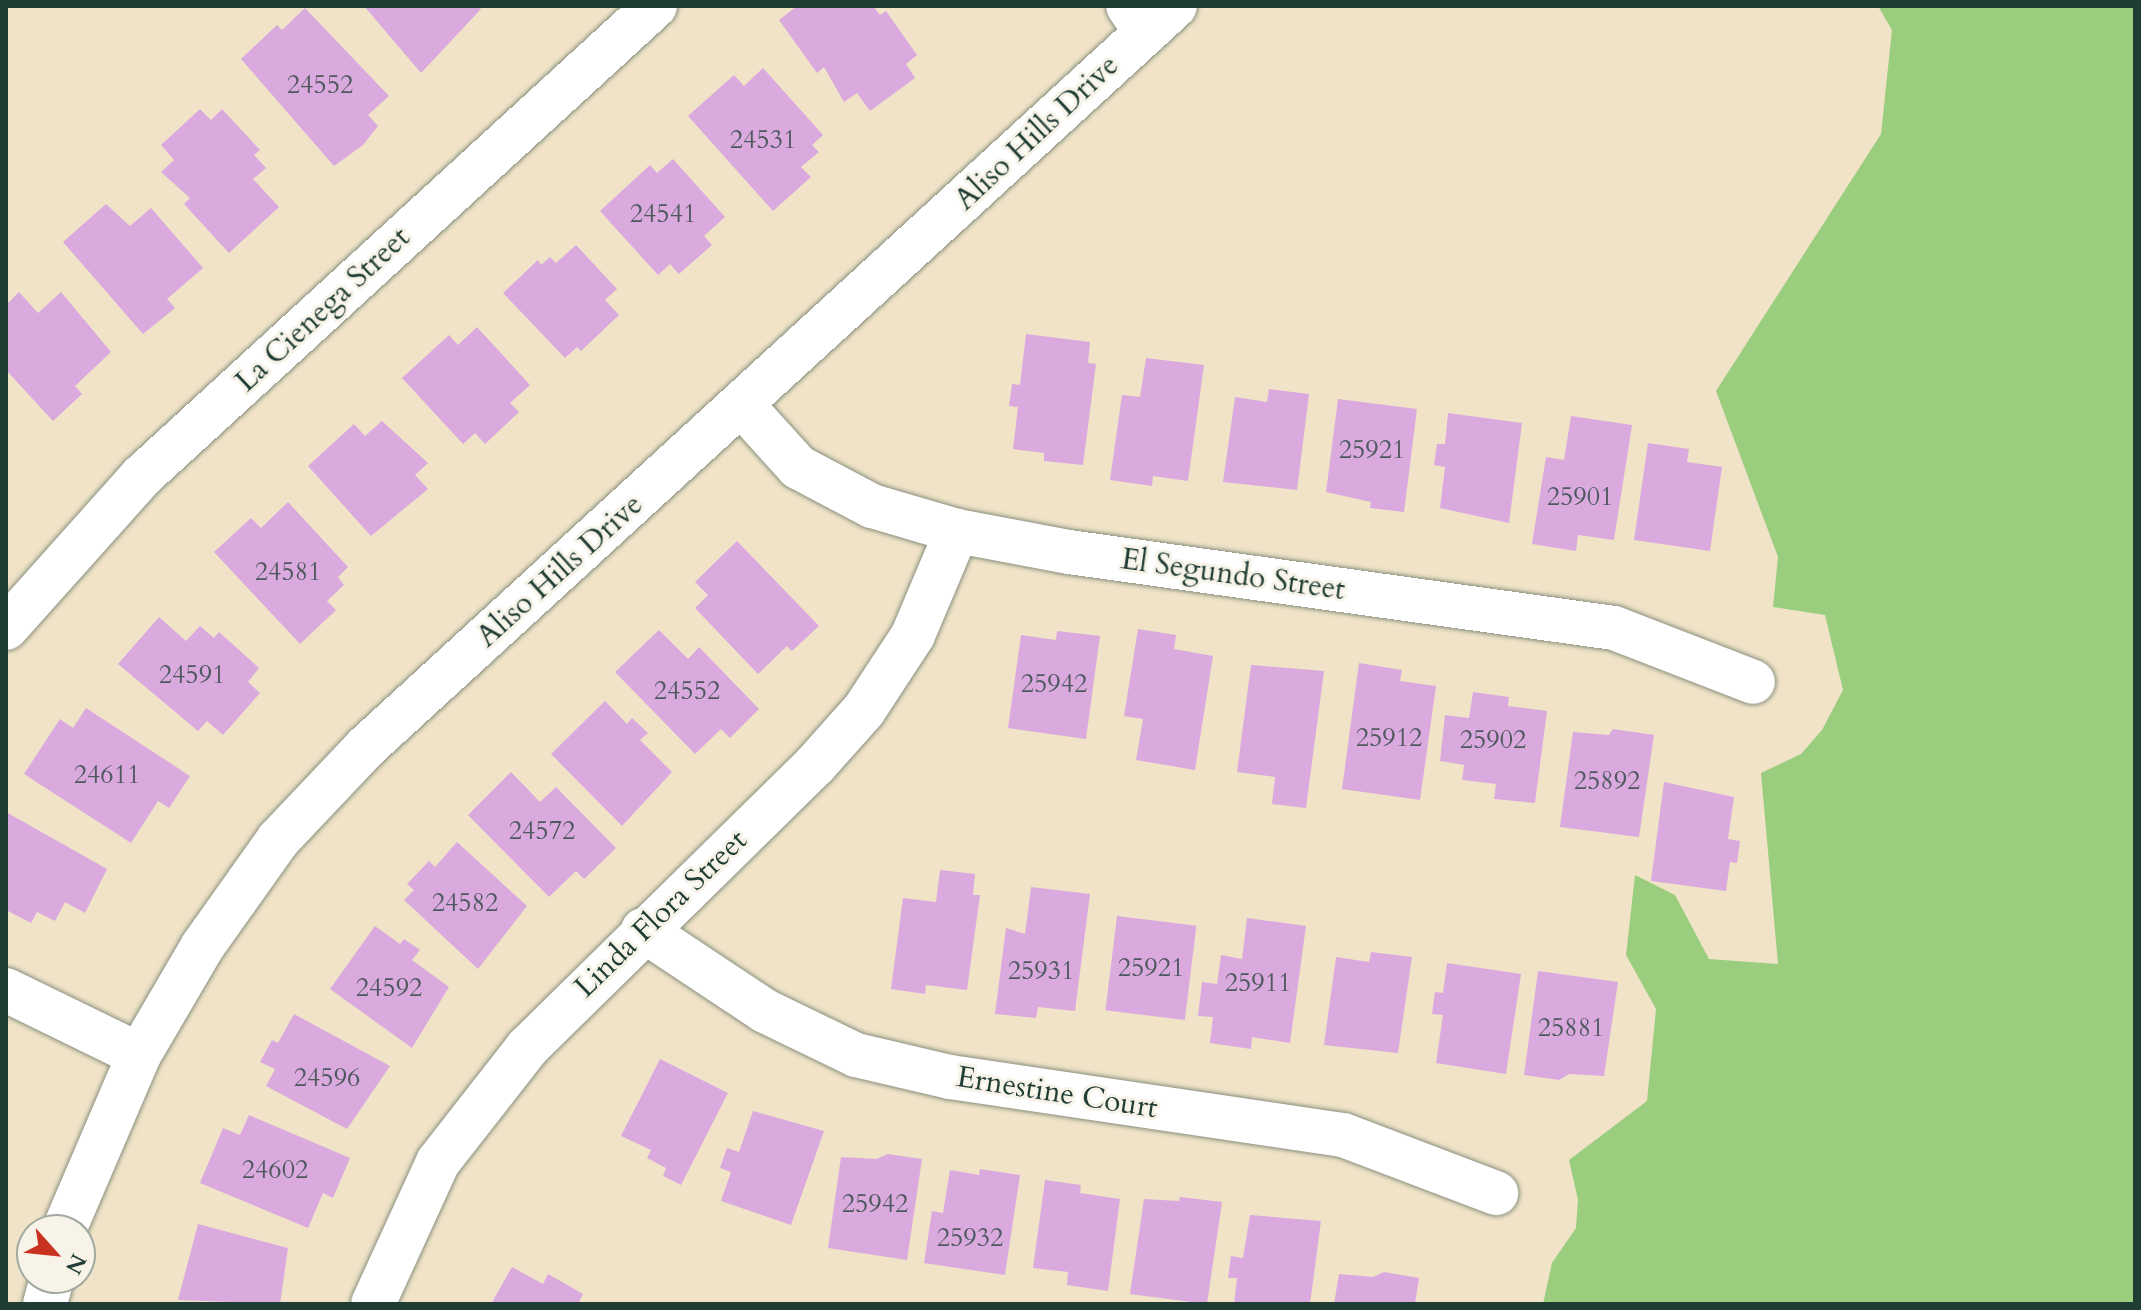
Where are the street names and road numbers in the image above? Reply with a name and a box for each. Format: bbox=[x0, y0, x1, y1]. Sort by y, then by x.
street label: Aliso Hills Drive bbox=[948, 48, 1126, 218]
street label: La Cienega Street bbox=[229, 220, 417, 400]
street label: Aliso Hills Drive bbox=[470, 487, 650, 655]
street label: El Segundo Street bbox=[1119, 541, 1347, 609]
street label: Linda Flora Street bbox=[567, 823, 755, 1005]
street label: Ernestine Court bbox=[954, 1059, 1160, 1127]

